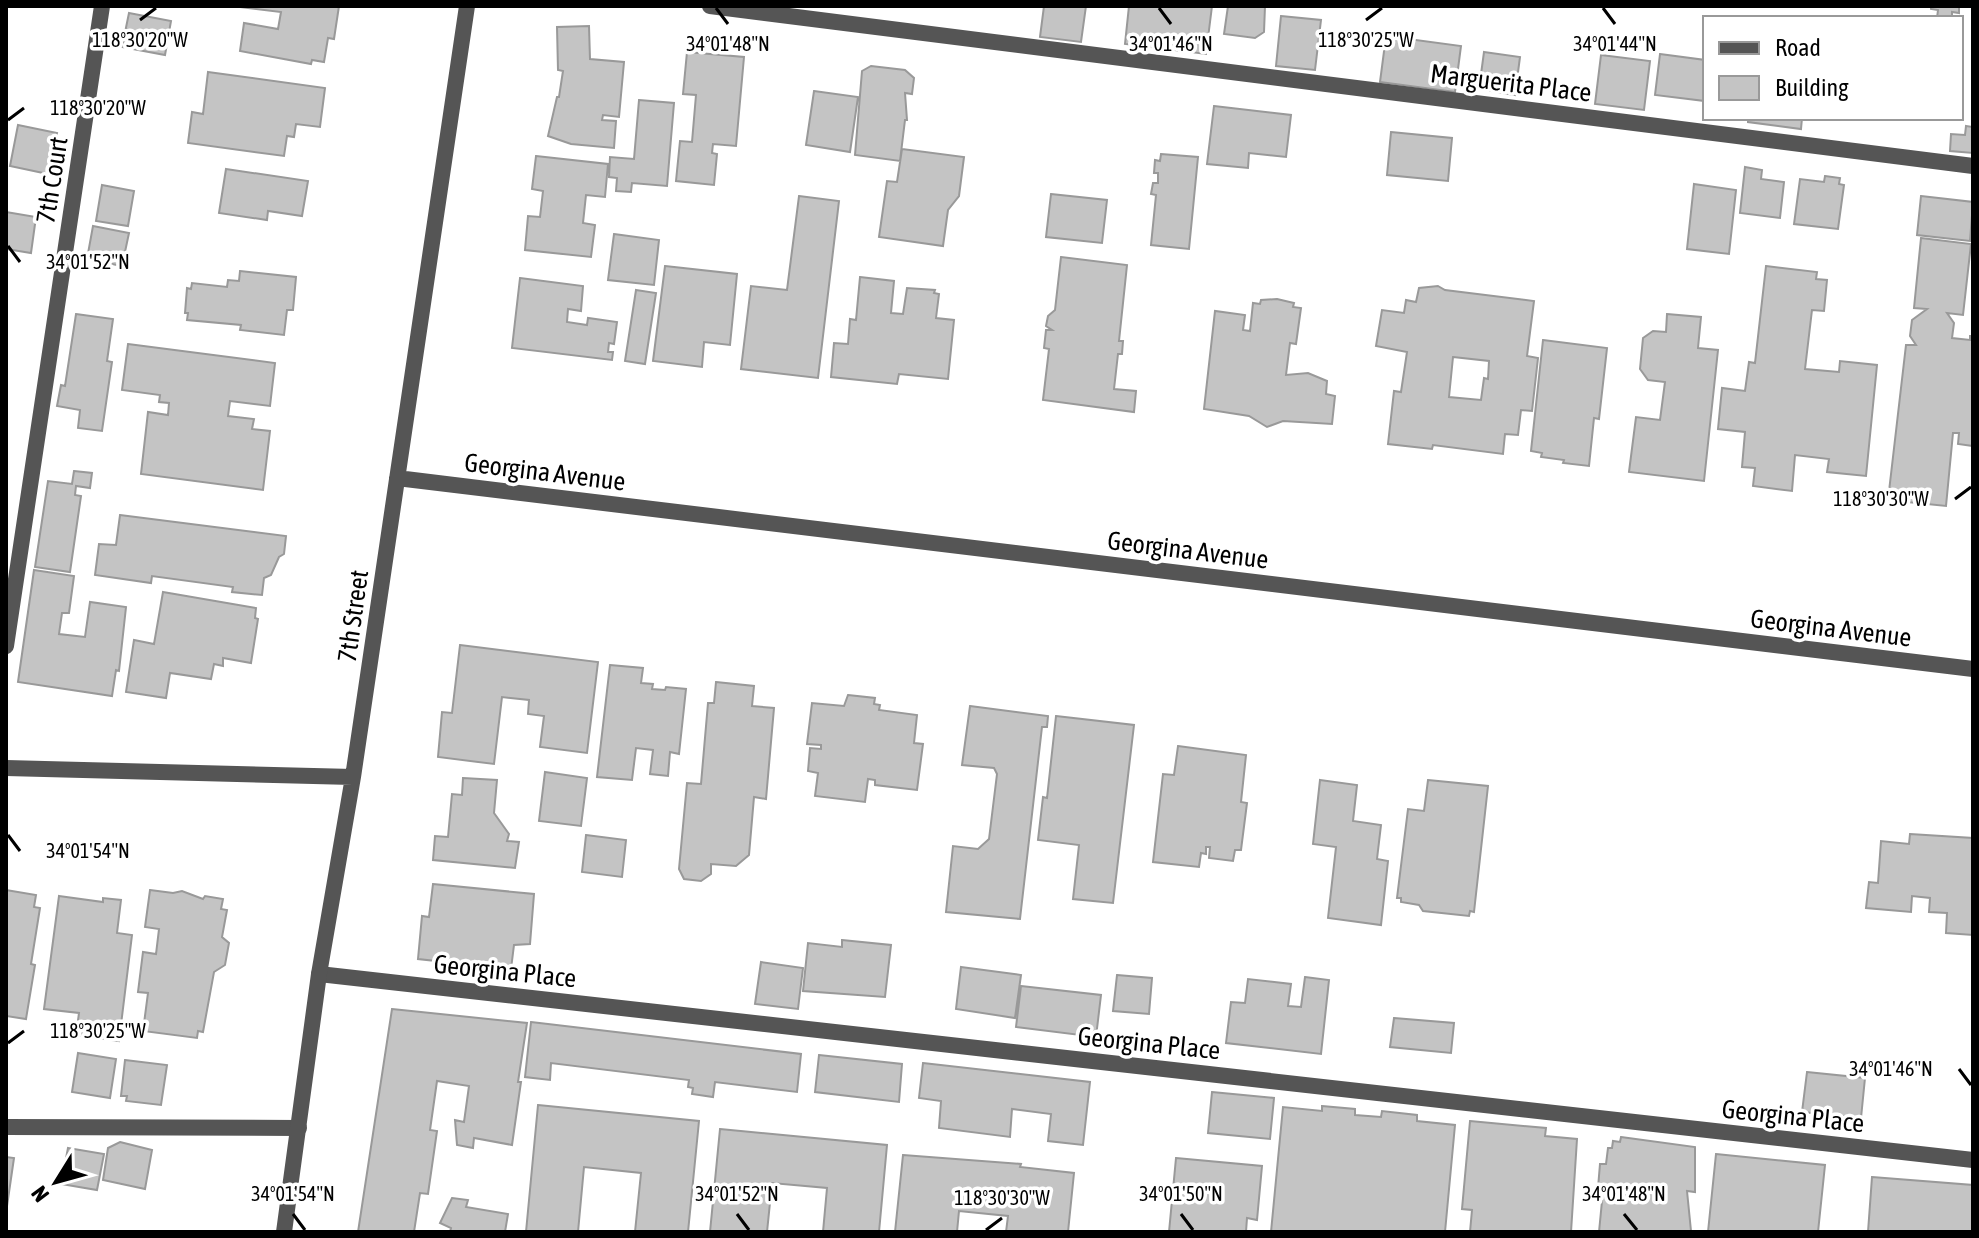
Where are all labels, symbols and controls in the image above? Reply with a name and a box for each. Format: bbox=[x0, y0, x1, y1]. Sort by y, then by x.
legend bbox=[1703, 16, 1963, 120]
text: 118°30'20"W bbox=[92, 28, 188, 51]
text: 118°30'25"W bbox=[1318, 28, 1414, 51]
text: 34°01'48"N bbox=[686, 32, 770, 55]
text: 34°01'46"N bbox=[1129, 32, 1213, 55]
text: 34°01'44"N bbox=[1573, 32, 1657, 55]
text: Road bbox=[1775, 34, 1821, 61]
street label: Marguerita Place bbox=[1429, 58, 1593, 108]
text: Building bbox=[1775, 74, 1849, 101]
text: 118°30'20"W bbox=[50, 96, 146, 119]
street label: 7th Court bbox=[30, 135, 74, 225]
text: 34°01'52"N bbox=[46, 250, 130, 273]
street label: Georgina Avenue bbox=[463, 447, 627, 497]
text: 118°30'30"W bbox=[1833, 487, 1929, 510]
street label: Georgina Avenue bbox=[1106, 525, 1270, 575]
street label: 7th Street bbox=[332, 568, 374, 664]
street label: Georgina Avenue bbox=[1749, 603, 1913, 653]
text: 34°01'54"N bbox=[46, 839, 130, 862]
street label: Georgina Place bbox=[432, 949, 578, 993]
text: 118°30'25"W bbox=[50, 1019, 146, 1042]
street label: Georgina Place bbox=[1076, 1021, 1222, 1065]
text: 34°01'46"N bbox=[1849, 1057, 1933, 1080]
street label: Georgina Place bbox=[1720, 1094, 1866, 1138]
north arrow bbox=[16, 1142, 96, 1222]
text: N bbox=[26, 1181, 54, 1207]
text: 34°01'54"N bbox=[251, 1182, 335, 1205]
text: 34°01'52"N bbox=[695, 1182, 779, 1205]
text: 34°01'50"N bbox=[1139, 1182, 1223, 1205]
text: 34°01'48"N bbox=[1582, 1182, 1666, 1205]
text: 118°30'30"W bbox=[954, 1186, 1050, 1209]

